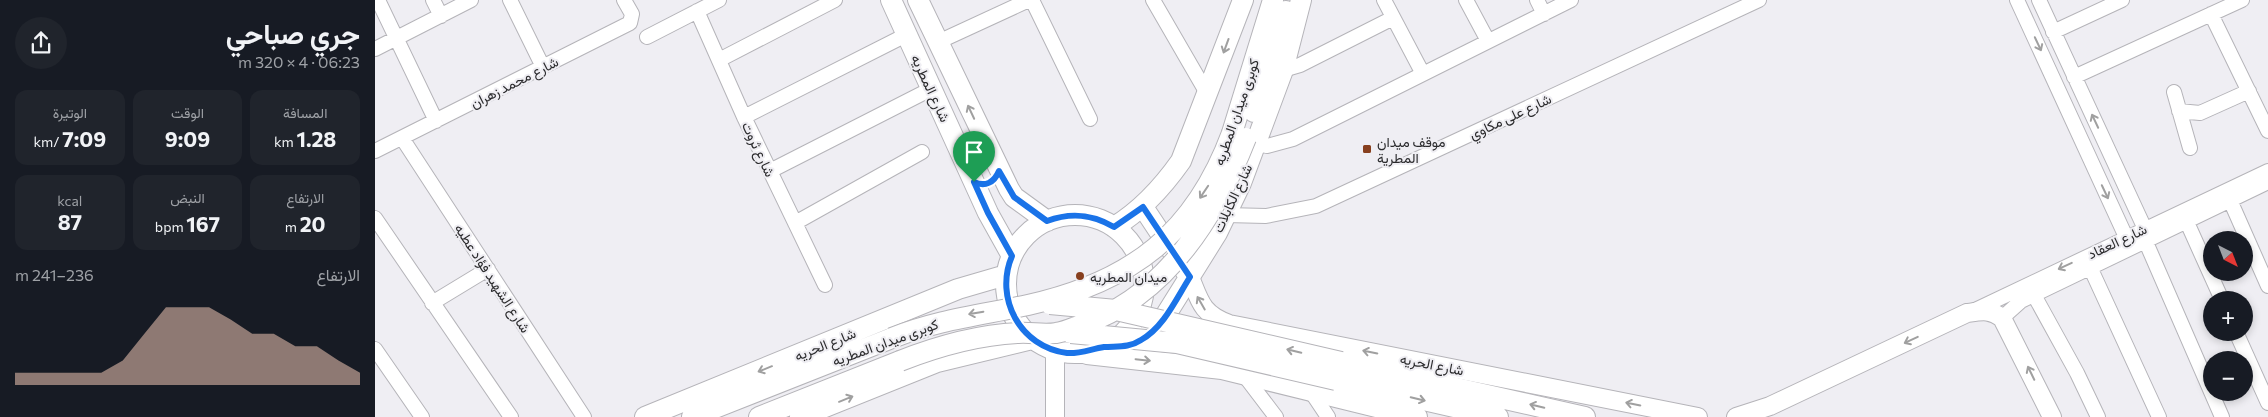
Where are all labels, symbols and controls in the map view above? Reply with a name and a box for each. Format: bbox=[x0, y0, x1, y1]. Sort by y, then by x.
text: جري صباحي bbox=[226, 16, 360, 50]
button: share bbox=[15, 17, 67, 69]
one-way arrow bbox=[2033, 36, 2043, 51]
one-way arrow bbox=[1221, 38, 1231, 53]
street label: شارع المطريه bbox=[905, 51, 954, 126]
text: 06:23 · 4 × 320 m bbox=[238, 52, 360, 71]
street label: شارع محمد زهران bbox=[467, 52, 562, 114]
street label: كوبرى ميدان المطريه bbox=[1210, 56, 1263, 168]
street label: شارع على مكاوي bbox=[1466, 90, 1555, 146]
text: الوتيرة bbox=[53, 104, 87, 121]
text: الوقت bbox=[171, 104, 204, 121]
text: المسافة bbox=[283, 104, 327, 121]
one-way arrow bbox=[966, 105, 975, 120]
one-way arrow bbox=[2089, 114, 2099, 129]
street label: شارع ثروت bbox=[736, 119, 779, 181]
text: 7:09 bbox=[62, 126, 106, 151]
text: 9:09 bbox=[165, 126, 210, 151]
text: 1.28 bbox=[296, 126, 336, 151]
pin bbox=[953, 131, 995, 182]
text: /km bbox=[33, 133, 62, 150]
text: km bbox=[274, 133, 296, 150]
place label: موقف ميدان المطرية bbox=[1377, 133, 1446, 167]
icon: arrive bbox=[960, 138, 988, 166]
marker: موقف ميدان المطرية bbox=[1361, 143, 1373, 155]
street label: شارع الكابلات bbox=[1209, 161, 1258, 236]
one-way arrow bbox=[2101, 184, 2111, 199]
one-way arrow bbox=[1199, 185, 1209, 199]
text: النبض bbox=[170, 189, 205, 206]
text: الارتفاع bbox=[286, 189, 324, 206]
text: kcal bbox=[57, 192, 82, 209]
text: 87 bbox=[58, 209, 82, 234]
text: 167 bbox=[186, 211, 220, 236]
text: 20 bbox=[300, 211, 326, 236]
text: bpm bbox=[155, 218, 186, 235]
text: m bbox=[285, 218, 300, 235]
street label: شارع الشهيد فؤاد عطيه bbox=[449, 220, 535, 337]
street label: شارع العقاد bbox=[2085, 220, 2151, 265]
north arrow bbox=[2203, 231, 2253, 281]
map controls bbox=[2203, 231, 2253, 401]
one-way arrow bbox=[2058, 261, 2073, 271]
text: 236–241 m bbox=[15, 265, 94, 284]
text: الارتفاع bbox=[317, 265, 360, 284]
place label: ميدان المطريه bbox=[1090, 268, 1167, 286]
marker: ميدان المطريه bbox=[1074, 270, 1086, 282]
button: + bbox=[2203, 291, 2253, 341]
one-way arrow bbox=[1196, 297, 1206, 311]
one-way arrow bbox=[968, 309, 984, 319]
street label: كوبرى ميدان المطريه bbox=[830, 315, 941, 370]
street label: شارع الحريه bbox=[792, 324, 859, 367]
one-way arrow bbox=[1904, 336, 1919, 345]
one-way arrow bbox=[1286, 346, 1302, 355]
one-way arrow bbox=[1363, 347, 1379, 357]
street label: شارع الحريه bbox=[1398, 349, 1465, 381]
button: − bbox=[2203, 351, 2253, 401]
one-way arrow bbox=[1135, 355, 1151, 365]
one-way arrow bbox=[758, 364, 773, 374]
one-way arrow bbox=[2026, 366, 2035, 381]
one-way arrow bbox=[837, 394, 853, 403]
one-way arrow bbox=[1409, 395, 1425, 404]
one-way arrow bbox=[1625, 399, 1641, 408]
one-way arrow bbox=[1530, 401, 1546, 410]

